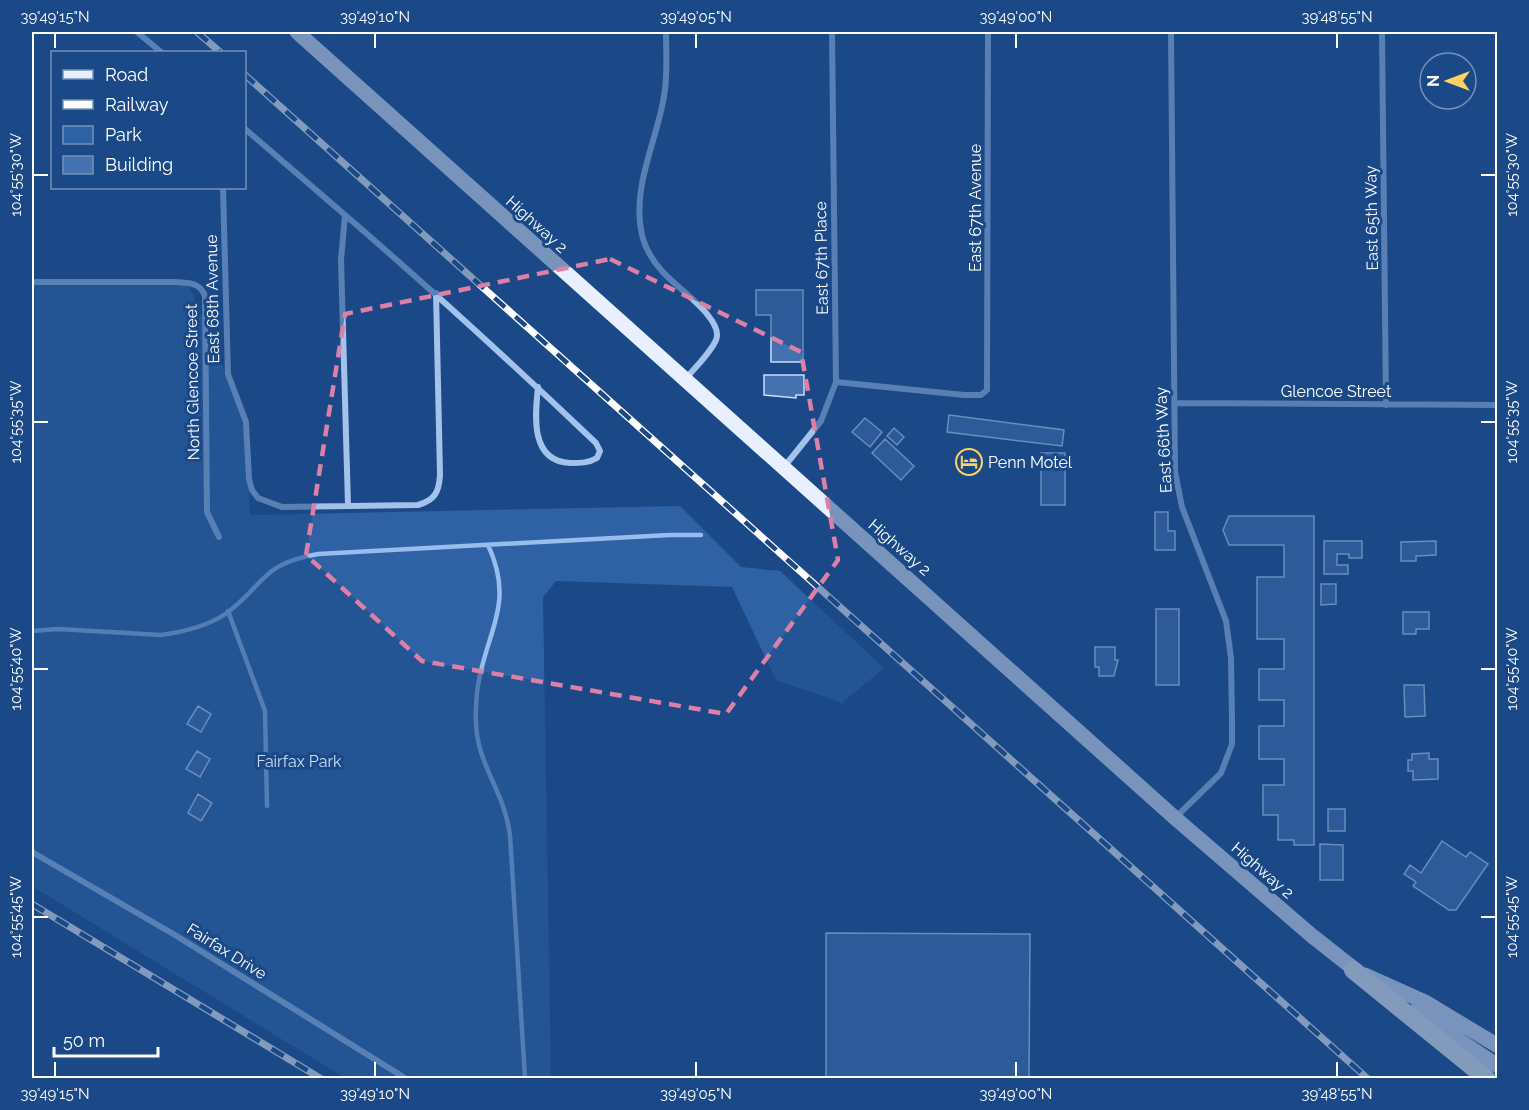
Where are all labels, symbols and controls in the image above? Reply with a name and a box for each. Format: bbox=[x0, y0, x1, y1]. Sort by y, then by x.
text: 39°49'15"N bbox=[20, 8, 90, 26]
text: 39°49'10"N bbox=[340, 8, 410, 26]
text: 39°49'05"N bbox=[660, 8, 732, 26]
text: 39°49'00"N bbox=[980, 8, 1052, 26]
text: 39°48'55"N bbox=[1301, 8, 1373, 26]
legend bbox=[51, 51, 246, 189]
north arrow bbox=[1418, 51, 1478, 111]
text: Road bbox=[105, 64, 148, 85]
text: N bbox=[1424, 75, 1443, 87]
text: Railway bbox=[105, 94, 169, 115]
text: Park bbox=[105, 124, 142, 145]
text: 104°55'30"W bbox=[7, 133, 25, 217]
text: 104°55'30"W bbox=[1503, 133, 1521, 217]
street label: East 67th Avenue bbox=[966, 144, 985, 272]
text: Building bbox=[105, 154, 173, 175]
street label: East 65th Way bbox=[1361, 165, 1382, 271]
street label: Highway 2 bbox=[502, 192, 571, 257]
street label: East 67th Place bbox=[811, 201, 832, 315]
street label: East 68th Avenue bbox=[202, 234, 223, 364]
street label: North Glencoe Street bbox=[182, 303, 203, 461]
text: 104°55'35"W bbox=[7, 380, 25, 463]
text: 104°55'35"W bbox=[1503, 380, 1521, 463]
street label: Glencoe Street bbox=[1281, 382, 1392, 401]
street label: East 66th Way bbox=[1151, 386, 1176, 493]
hotel icon: Penn Motel bbox=[954, 447, 984, 477]
place label: Penn Motel bbox=[988, 453, 1073, 472]
street label: Highway 2 bbox=[865, 515, 935, 580]
text: 104°55'40"W bbox=[7, 627, 25, 710]
text: 104°55'40"W bbox=[1503, 627, 1521, 710]
park label: Fairfax Park bbox=[257, 752, 342, 771]
street label: Highway 2 bbox=[1228, 838, 1298, 903]
text: 104°55'45"W bbox=[7, 876, 25, 958]
text: 104°55'45"W bbox=[1503, 876, 1521, 958]
street label: Fairfax Drive bbox=[183, 919, 270, 983]
scale bar bbox=[54, 1020, 158, 1058]
text: 50 m bbox=[63, 1030, 105, 1051]
text: 39°49'15"N bbox=[20, 1085, 90, 1103]
text: 39°49'10"N bbox=[340, 1085, 410, 1103]
text: 39°49'05"N bbox=[660, 1085, 732, 1103]
text: 39°49'00"N bbox=[980, 1085, 1052, 1103]
text: 39°48'55"N bbox=[1301, 1085, 1373, 1103]

